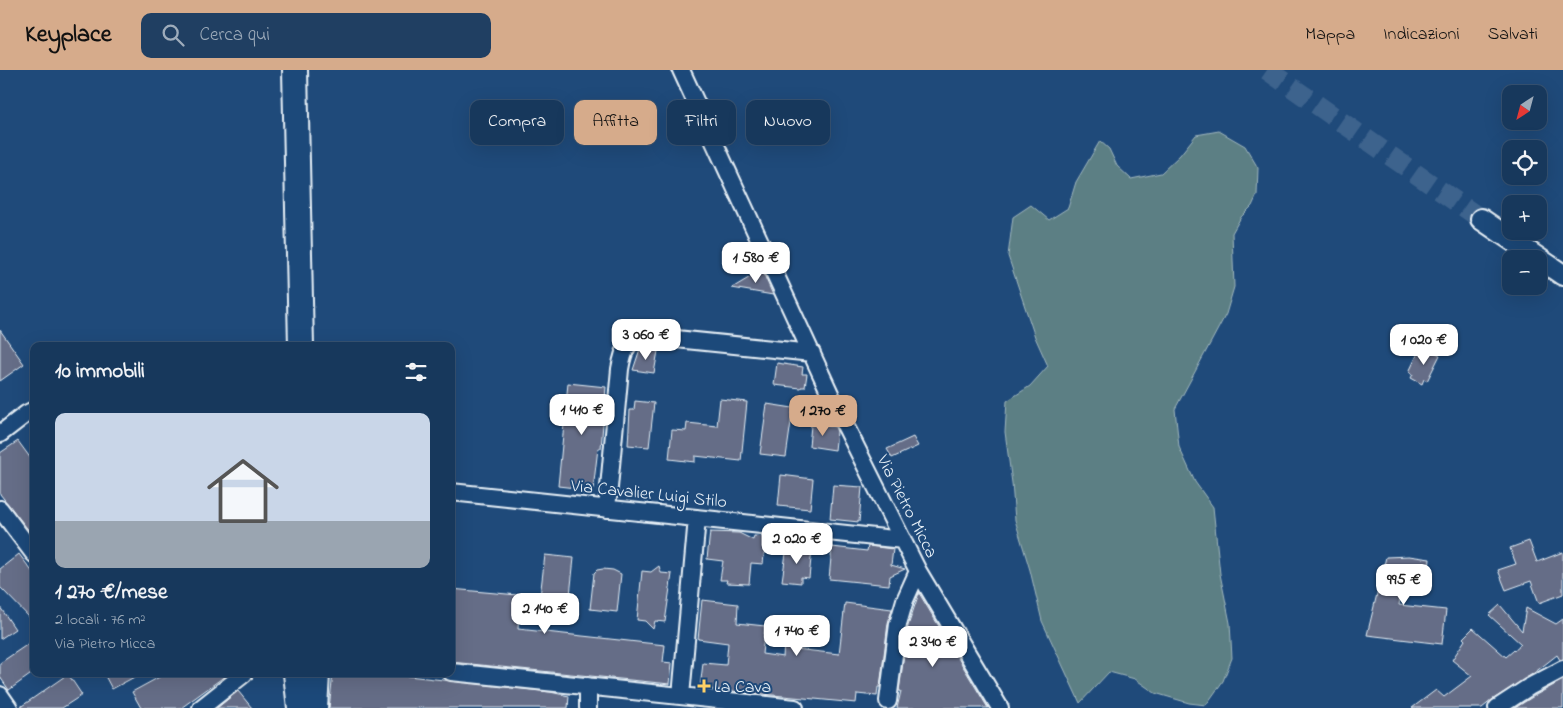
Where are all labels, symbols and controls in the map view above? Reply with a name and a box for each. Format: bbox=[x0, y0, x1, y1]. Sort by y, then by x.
search box bbox=[141, 13, 491, 58]
text: Keyplace bbox=[25, 18, 111, 53]
icon: search bbox=[159, 21, 187, 49]
text: Cerca qui bbox=[199, 22, 270, 49]
text: Mappa bbox=[1305, 22, 1355, 48]
text: Indicazioni bbox=[1383, 22, 1460, 48]
text: Salvati bbox=[1488, 22, 1538, 48]
north arrow bbox=[1502, 85, 1548, 130]
map controls bbox=[1502, 85, 1547, 295]
chip: Compra bbox=[470, 100, 564, 145]
chip: Affitta bbox=[574, 100, 657, 145]
chip: Filtri bbox=[667, 100, 736, 145]
chip: Nuovo bbox=[746, 100, 830, 145]
button: locate bbox=[1502, 140, 1547, 185]
button: + bbox=[1502, 195, 1547, 240]
pin: 1 580 € bbox=[710, 242, 802, 284]
text: 1 580 € bbox=[733, 246, 779, 270]
button: − bbox=[1502, 250, 1547, 295]
pin: 3 060 € bbox=[600, 318, 692, 361]
text: 3 060 € bbox=[623, 323, 669, 347]
pin: 1 020 € bbox=[1378, 324, 1470, 366]
text: 1 020 € bbox=[1401, 328, 1447, 352]
text: 10 immobili bbox=[55, 357, 145, 387]
icon: filters bbox=[402, 358, 430, 386]
pin: 1 410 € bbox=[536, 394, 628, 436]
pin: 1 270 € bbox=[777, 394, 869, 437]
text: 1 410 € bbox=[561, 398, 603, 422]
text: 1 270 € bbox=[800, 399, 846, 423]
icon: home bbox=[198, 446, 288, 536]
street label: Via Pietro Micca bbox=[869, 450, 943, 563]
street label: Via Cavalier Luigi Stilo bbox=[568, 474, 728, 517]
pin: 2 020 € bbox=[751, 522, 843, 565]
text: 2 020 € bbox=[773, 527, 821, 551]
pin: 995 € bbox=[1369, 564, 1439, 606]
text: 995 € bbox=[1387, 568, 1421, 592]
text: 1 270 €/mese bbox=[55, 578, 167, 608]
pin: 2 140 € bbox=[499, 592, 591, 635]
text: 2 140 € bbox=[522, 597, 568, 621]
text: 2 locali · 76 m² bbox=[55, 608, 145, 632]
pin: 1 740 € bbox=[751, 614, 843, 657]
text: 1 740 € bbox=[775, 619, 819, 643]
pin: 2 340 € bbox=[887, 626, 979, 668]
text: 2 340 € bbox=[909, 630, 957, 654]
text: Via Pietro Micca bbox=[55, 632, 155, 656]
place label: La Cava bbox=[714, 675, 771, 701]
marker: La Cava bbox=[698, 680, 710, 692]

